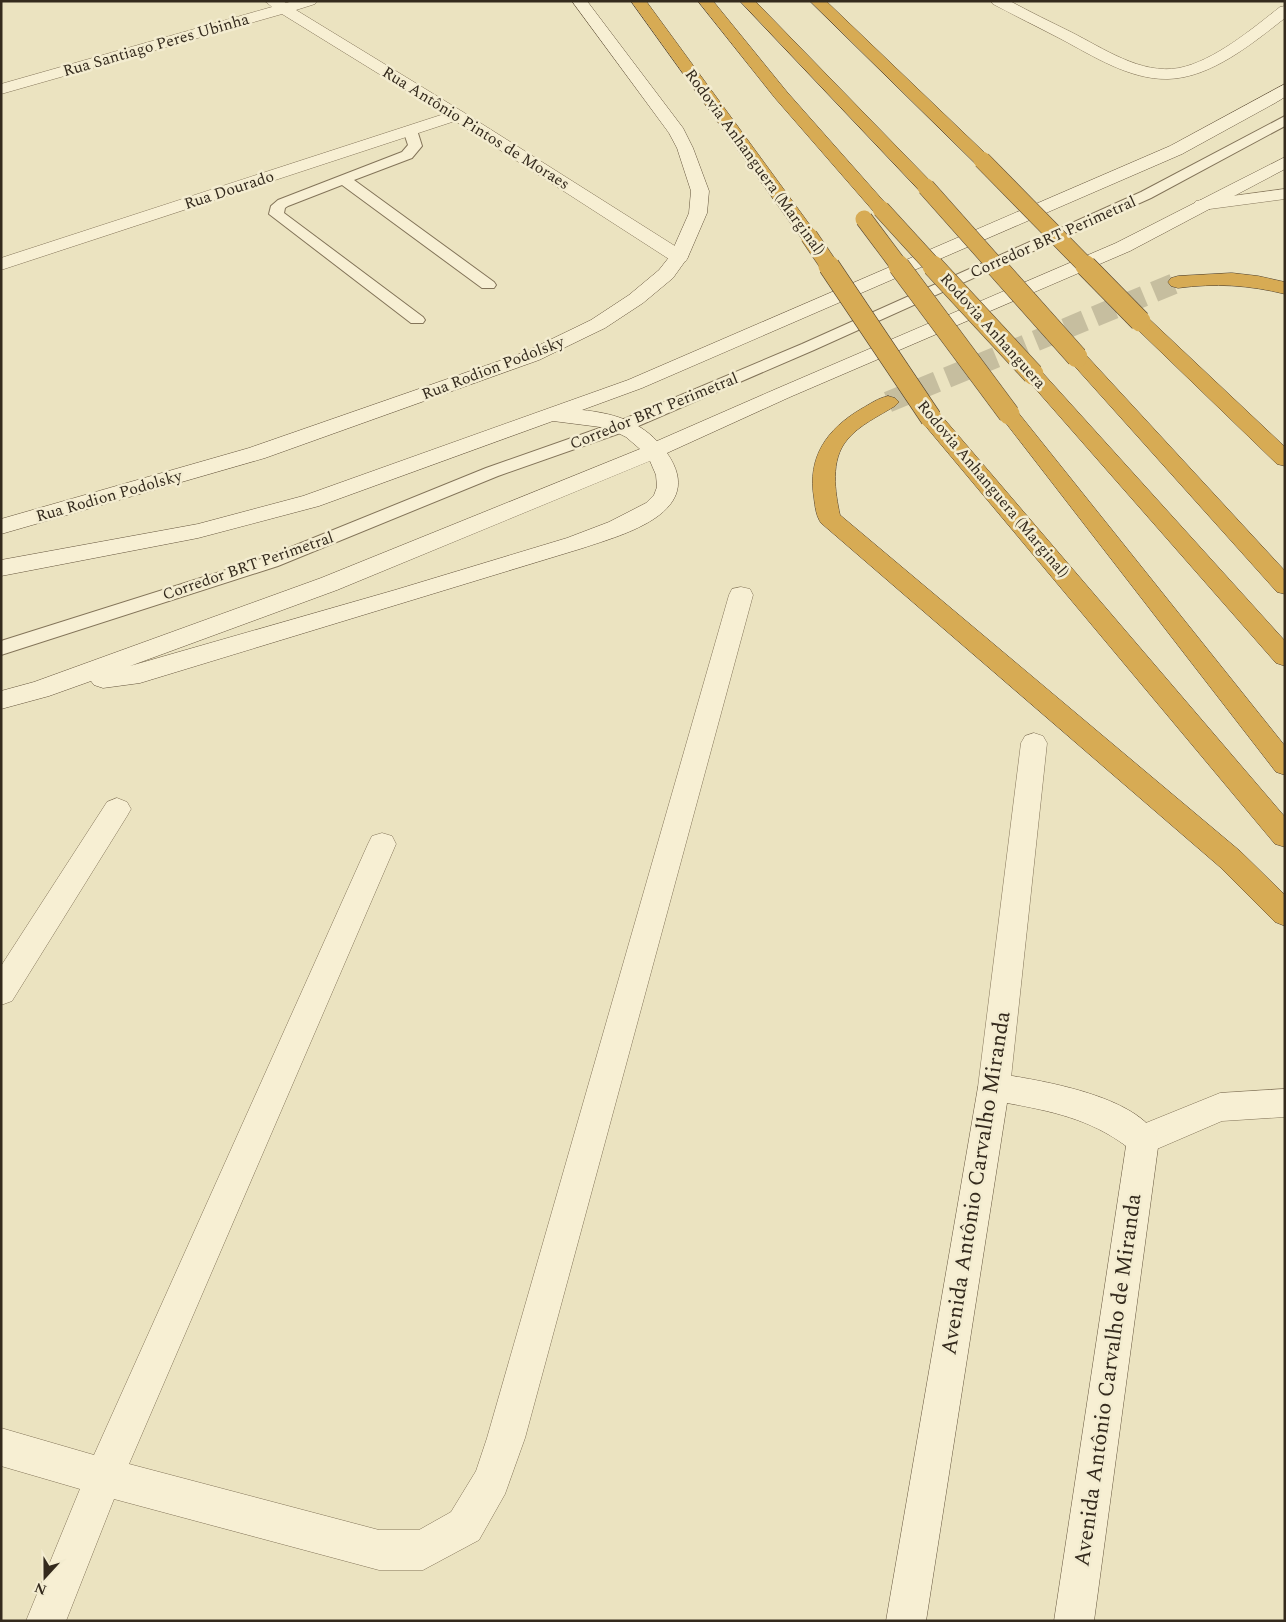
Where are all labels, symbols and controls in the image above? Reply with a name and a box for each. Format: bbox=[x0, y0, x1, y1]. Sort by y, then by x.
street label: Rua Santiago Peres Ubinha bbox=[60, 7, 252, 83]
street label: Rua Antônio Pintos de Moraes bbox=[378, 60, 574, 196]
street label: Rodovia Anhanguera (Marginal) bbox=[679, 64, 831, 260]
street label: Rua Dourado bbox=[181, 164, 277, 216]
street label: Corredor BRT Perimetral bbox=[966, 190, 1140, 284]
street label: Rodovia Anhanguera bbox=[934, 268, 1052, 394]
street label: Rua Rodion Podolsky bbox=[418, 329, 569, 406]
street label: Corredor BRT Perimetral bbox=[566, 366, 742, 456]
street label: Rodovia Anhanguera (Marginal) bbox=[911, 395, 1075, 583]
street label: Rua Rodion Podolsky bbox=[33, 463, 186, 528]
street label: Corredor BRT Perimetral bbox=[159, 525, 337, 607]
street label: Avenida Antônio Carvalho Miranda bbox=[933, 1008, 1020, 1357]
street label: Avenida Antônio Carvalho de Miranda bbox=[1065, 1191, 1151, 1569]
north arrow bbox=[20, 1552, 70, 1602]
text: N bbox=[31, 1577, 50, 1601]

